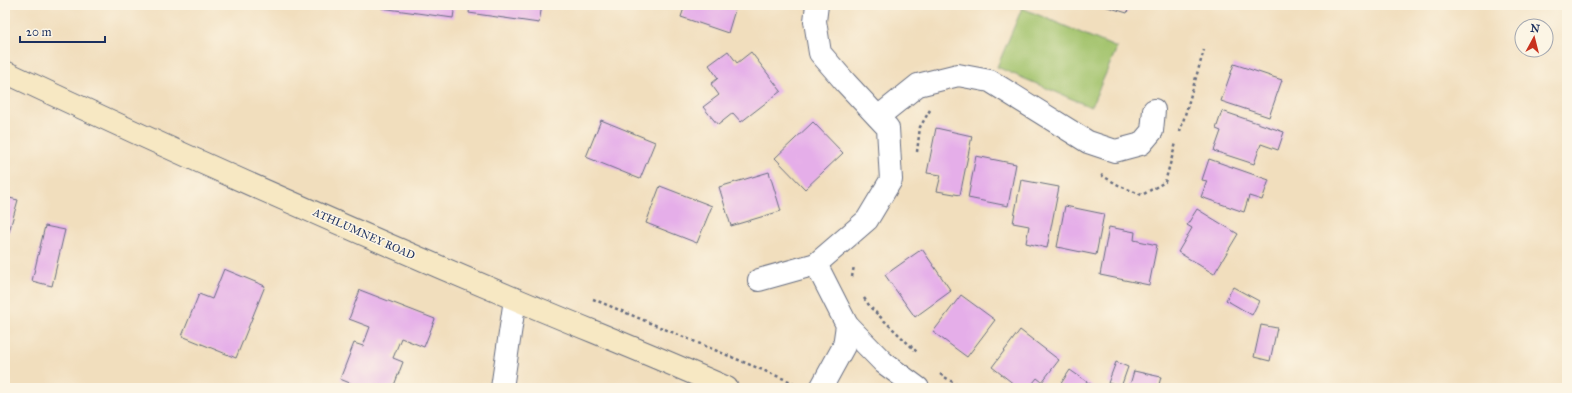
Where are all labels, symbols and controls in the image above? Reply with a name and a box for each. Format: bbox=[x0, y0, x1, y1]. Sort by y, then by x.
scale bar bbox=[20, 18, 105, 44]
north arrow bbox=[1514, 18, 1554, 58]
text: N bbox=[1530, 22, 1541, 36]
text: 20 m bbox=[26, 25, 52, 39]
street label: ATHLUMNEY ROAD bbox=[310, 205, 417, 263]

